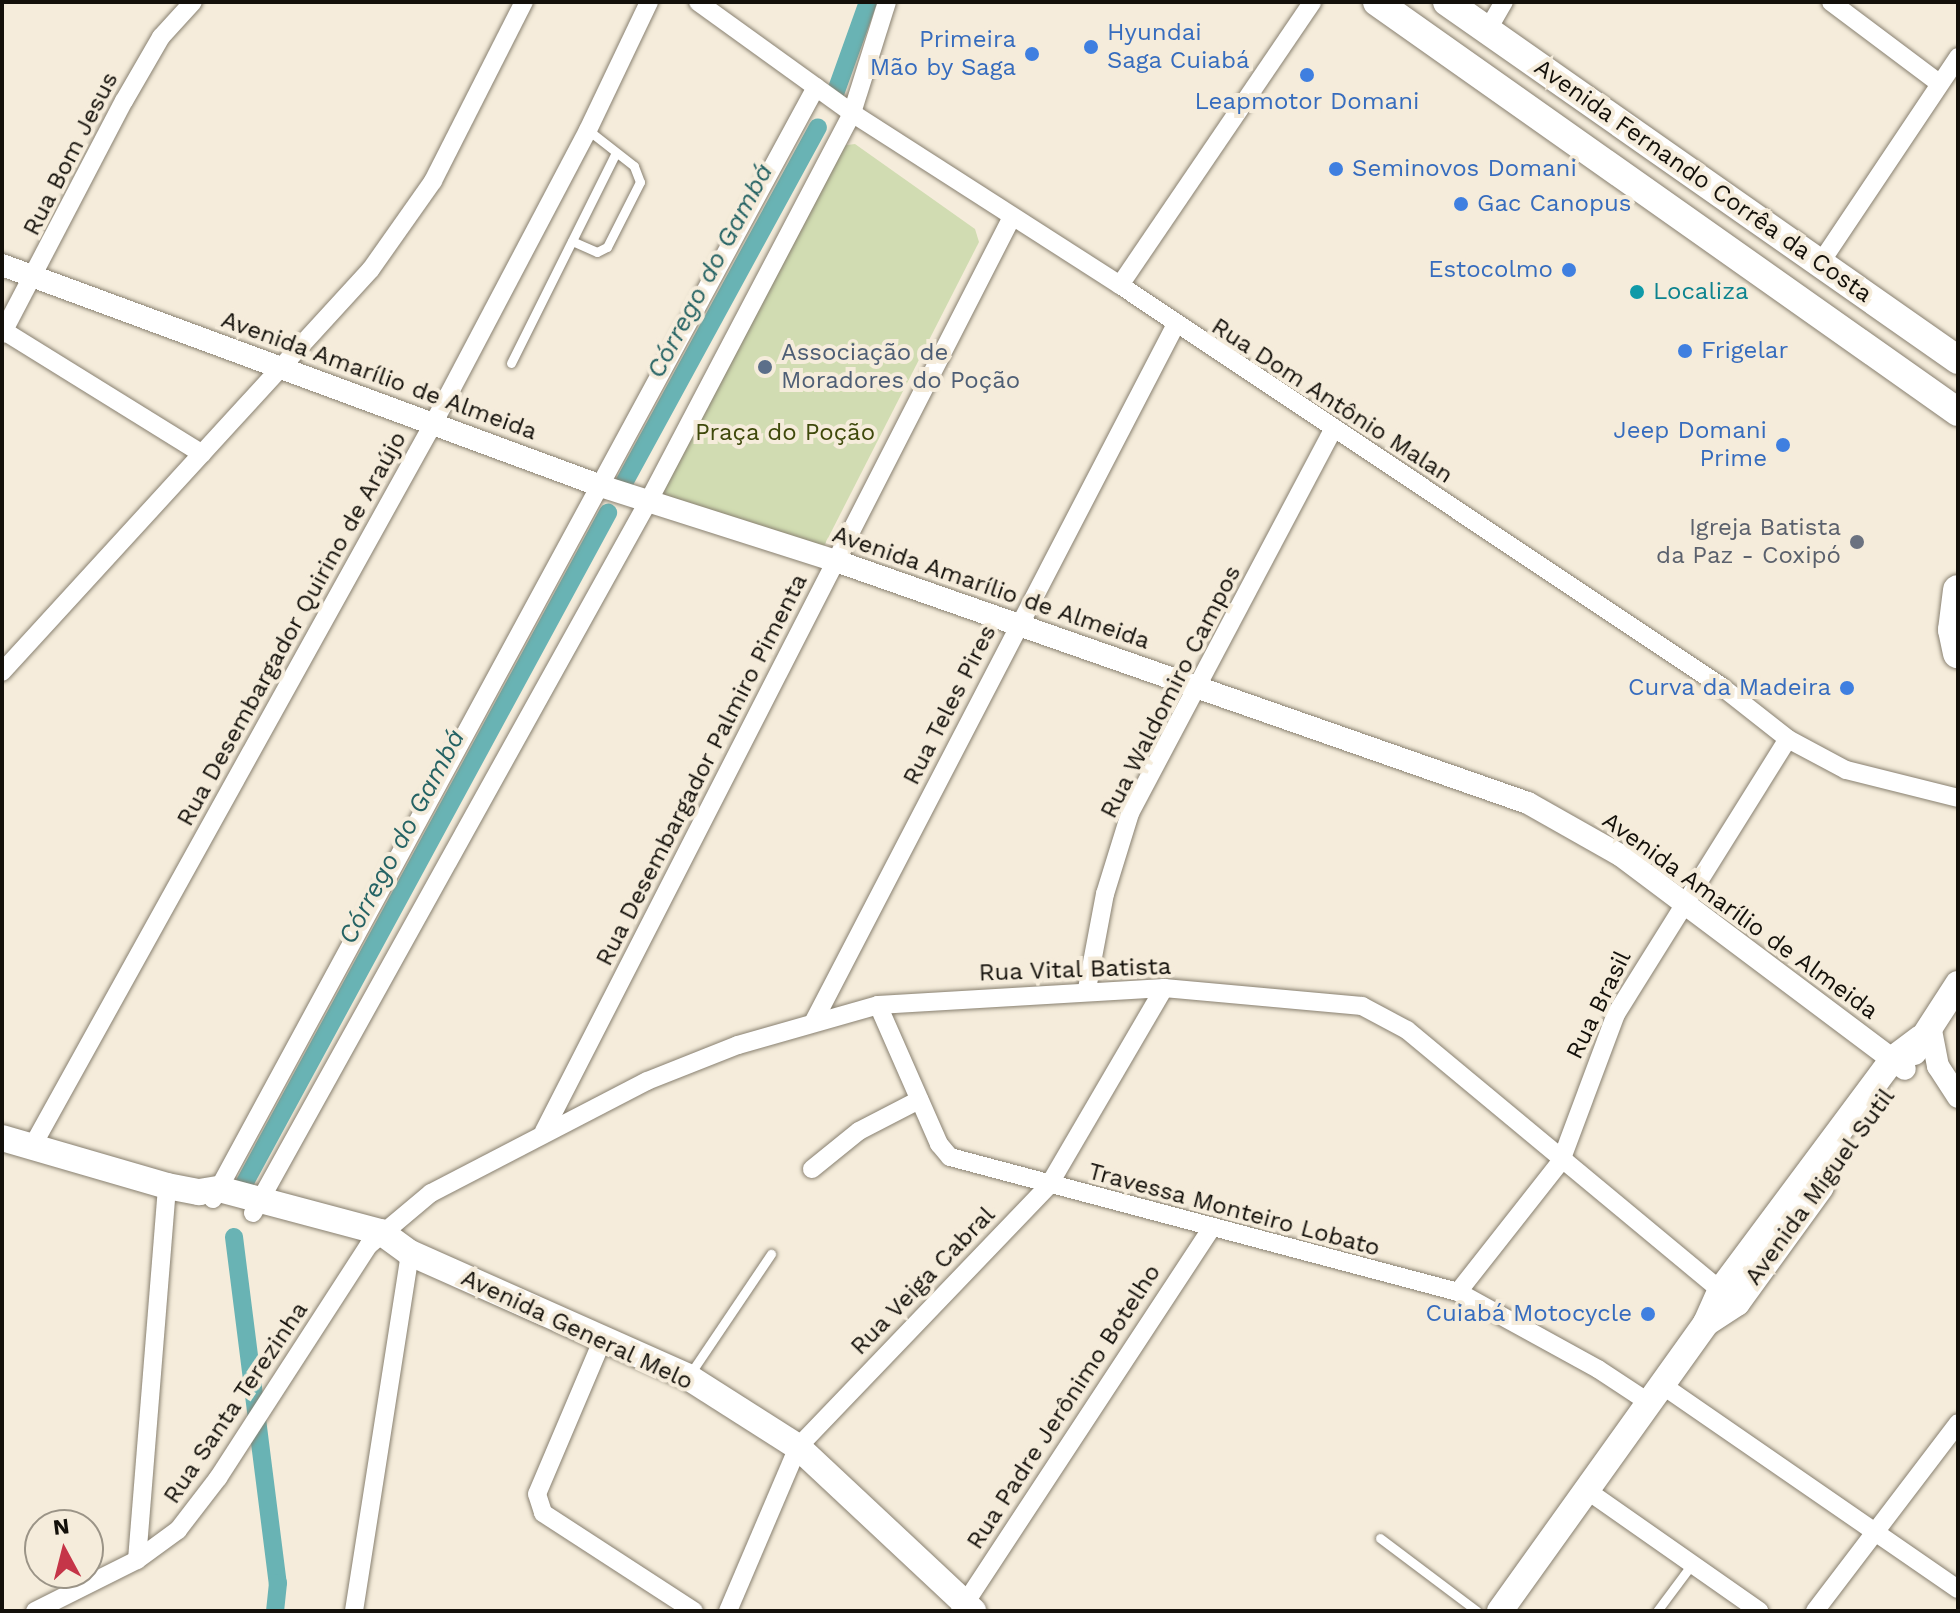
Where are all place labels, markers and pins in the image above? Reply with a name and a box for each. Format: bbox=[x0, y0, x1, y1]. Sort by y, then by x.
place label: Hyundai Saga Cuiabá bbox=[1107, 19, 1250, 75]
place label: Primeira Mão by Saga bbox=[869, 26, 1016, 82]
marker: Hyundai Saga Cuiabá bbox=[1082, 38, 1100, 56]
marker: Primeira Mão by Saga bbox=[1023, 45, 1041, 63]
marker: Leapmotor Domani bbox=[1298, 66, 1316, 84]
place label: Leapmotor Domani bbox=[1194, 88, 1420, 116]
place label: Seminovos Domani bbox=[1352, 155, 1577, 183]
marker: Seminovos Domani bbox=[1327, 160, 1345, 178]
place label: Gac Canopus bbox=[1477, 190, 1631, 218]
marker: Gac Canopus bbox=[1452, 195, 1470, 213]
place label: Estocolmo bbox=[1428, 256, 1553, 284]
marker: Estocolmo bbox=[1560, 261, 1578, 279]
place label: Localiza bbox=[1653, 278, 1749, 306]
marker: Localiza bbox=[1628, 283, 1646, 301]
place label: Frigelar bbox=[1701, 337, 1788, 365]
place label: Associação de Moradores do Poção bbox=[781, 339, 1020, 395]
marker: Frigelar bbox=[1676, 342, 1694, 360]
marker: Associação de Moradores do Poção bbox=[756, 358, 774, 376]
place label: Jeep Domani Prime bbox=[1613, 417, 1767, 473]
marker: Jeep Domani Prime bbox=[1774, 436, 1792, 454]
place label: Igreja Batista da Paz - Coxipó bbox=[1656, 514, 1841, 570]
marker: Igreja Batista da Paz - Coxipó bbox=[1848, 533, 1866, 551]
place label: Curva da Madeira bbox=[1627, 674, 1831, 702]
marker: Curva da Madeira bbox=[1838, 679, 1856, 697]
place label: Cuiabá Motocycle bbox=[1425, 1300, 1632, 1328]
marker: Cuiabá Motocycle bbox=[1639, 1305, 1657, 1323]

